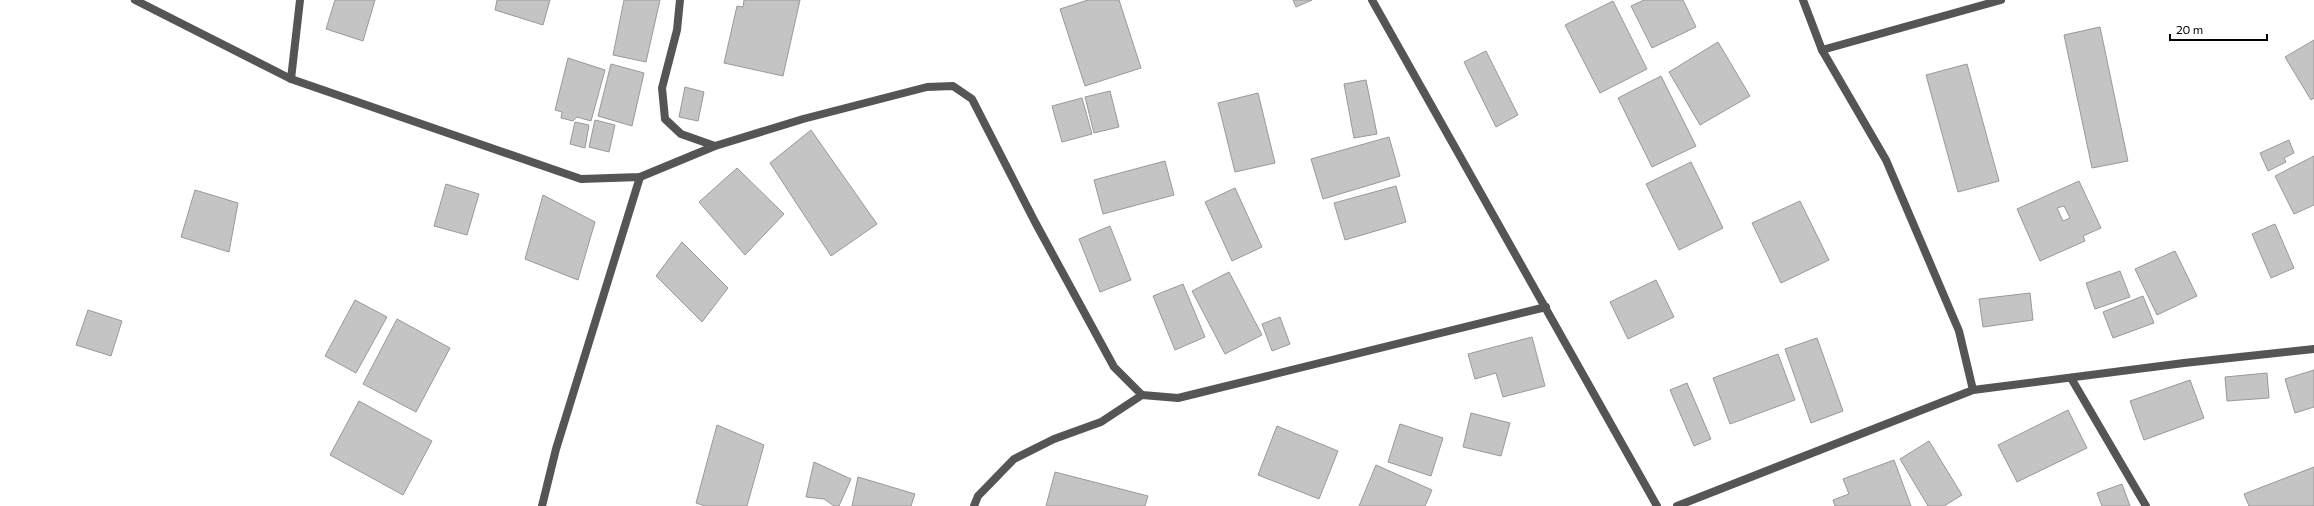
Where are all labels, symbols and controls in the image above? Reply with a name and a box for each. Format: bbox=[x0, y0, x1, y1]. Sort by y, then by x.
scale bar bbox=[2170, 16, 2267, 42]
text: 20 m bbox=[2176, 22, 2203, 36]

